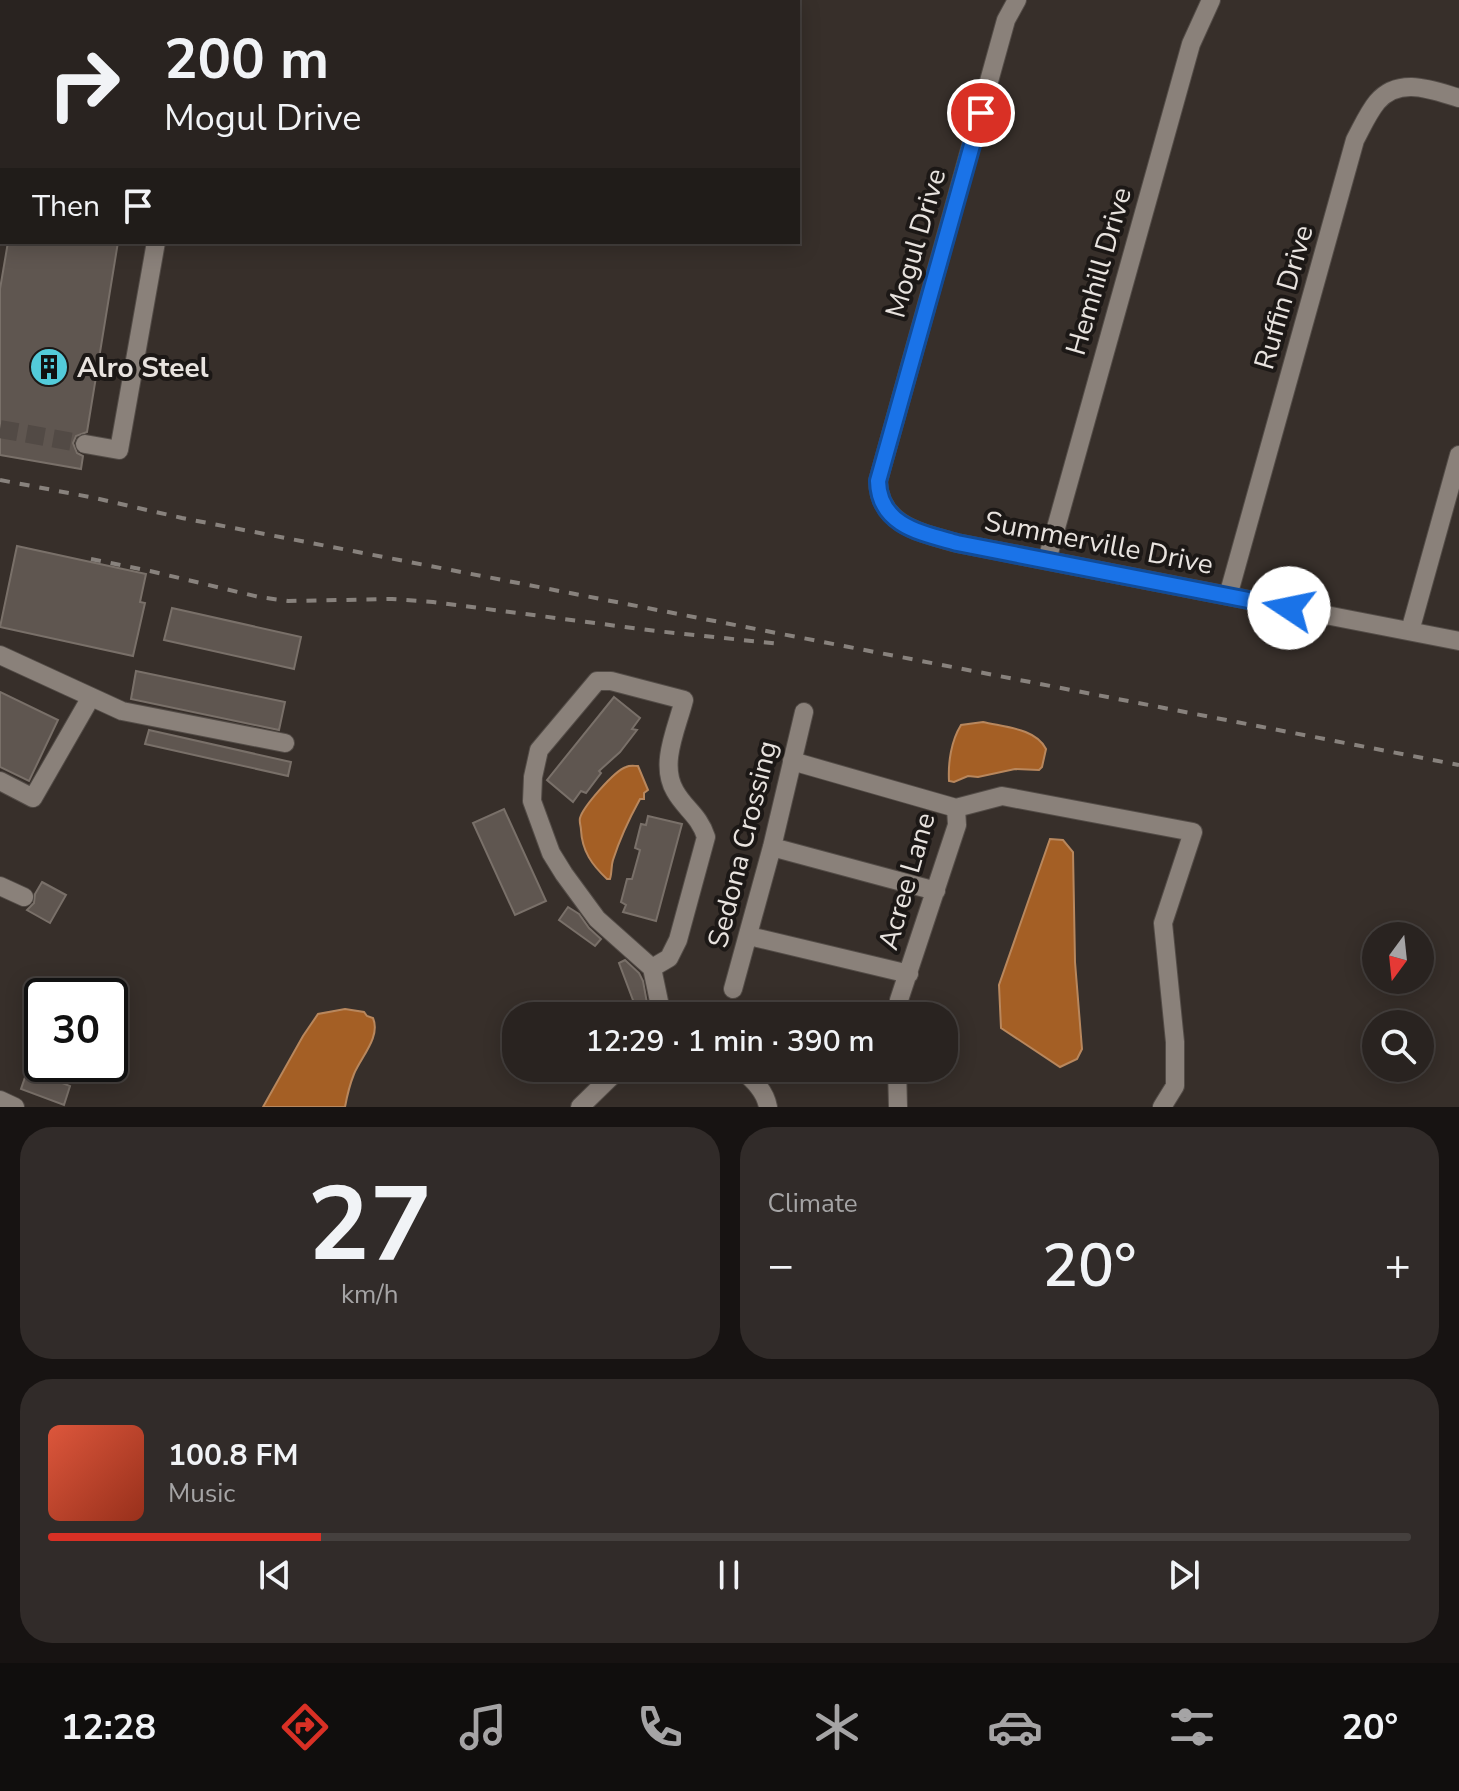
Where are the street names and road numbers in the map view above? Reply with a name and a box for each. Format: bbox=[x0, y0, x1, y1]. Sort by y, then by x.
street label: Mogul Drive bbox=[877, 164, 955, 322]
street label: Hemhill Drive bbox=[1057, 183, 1141, 360]
street label: Ruffin Drive bbox=[1245, 221, 1323, 374]
street label: Summerville Drive bbox=[981, 502, 1217, 584]
street label: Sedona Crossing bbox=[699, 737, 787, 952]
street label: Acree Lane bbox=[869, 808, 945, 954]

